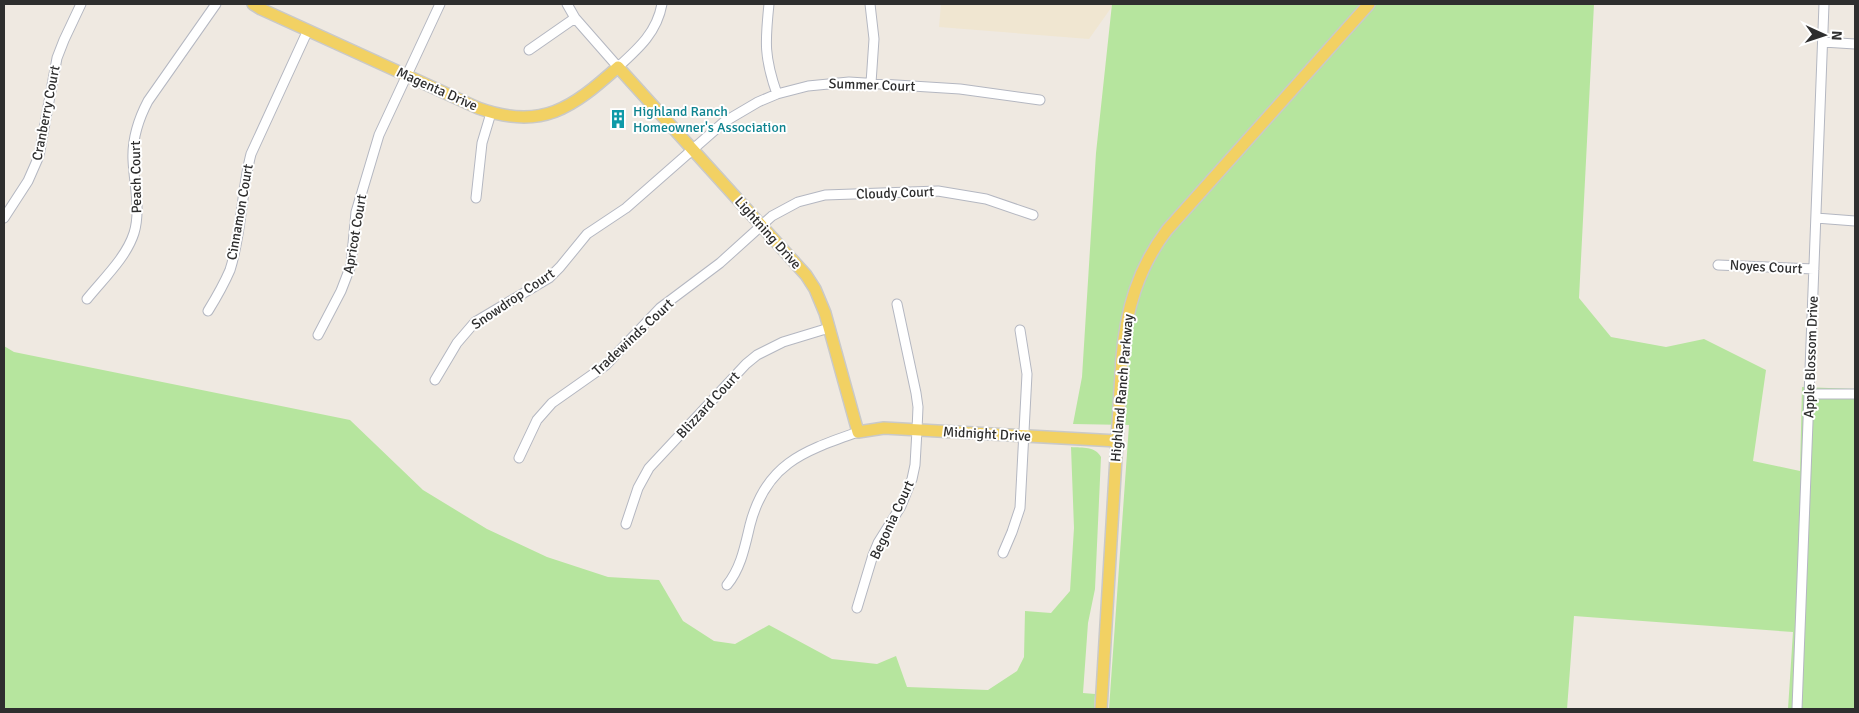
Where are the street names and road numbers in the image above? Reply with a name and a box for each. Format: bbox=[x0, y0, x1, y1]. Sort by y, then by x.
street label: Cranberry Court bbox=[28, 64, 64, 162]
street label: Magenta Drive bbox=[394, 64, 480, 114]
street label: Summer Court bbox=[828, 75, 916, 95]
street label: Peach Court bbox=[127, 140, 145, 213]
street label: Cinnamon Court bbox=[223, 162, 257, 261]
street label: Cloudy Court bbox=[856, 183, 934, 203]
street label: Apricot Court bbox=[340, 193, 370, 275]
street label: Lightning Drive bbox=[731, 193, 805, 273]
street label: Noyes Court bbox=[1729, 257, 1803, 277]
street label: Snowdrop Court bbox=[468, 265, 558, 333]
street label: Tradewinds Court bbox=[589, 295, 677, 379]
street label: Apple Blossom Drive bbox=[1800, 296, 1822, 418]
street label: Highland Ranch Parkway bbox=[1107, 313, 1137, 463]
street label: Blizzard Court bbox=[673, 368, 743, 442]
street label: Midnight Drive bbox=[942, 423, 1032, 445]
street label: Begonia Court bbox=[866, 478, 918, 562]

